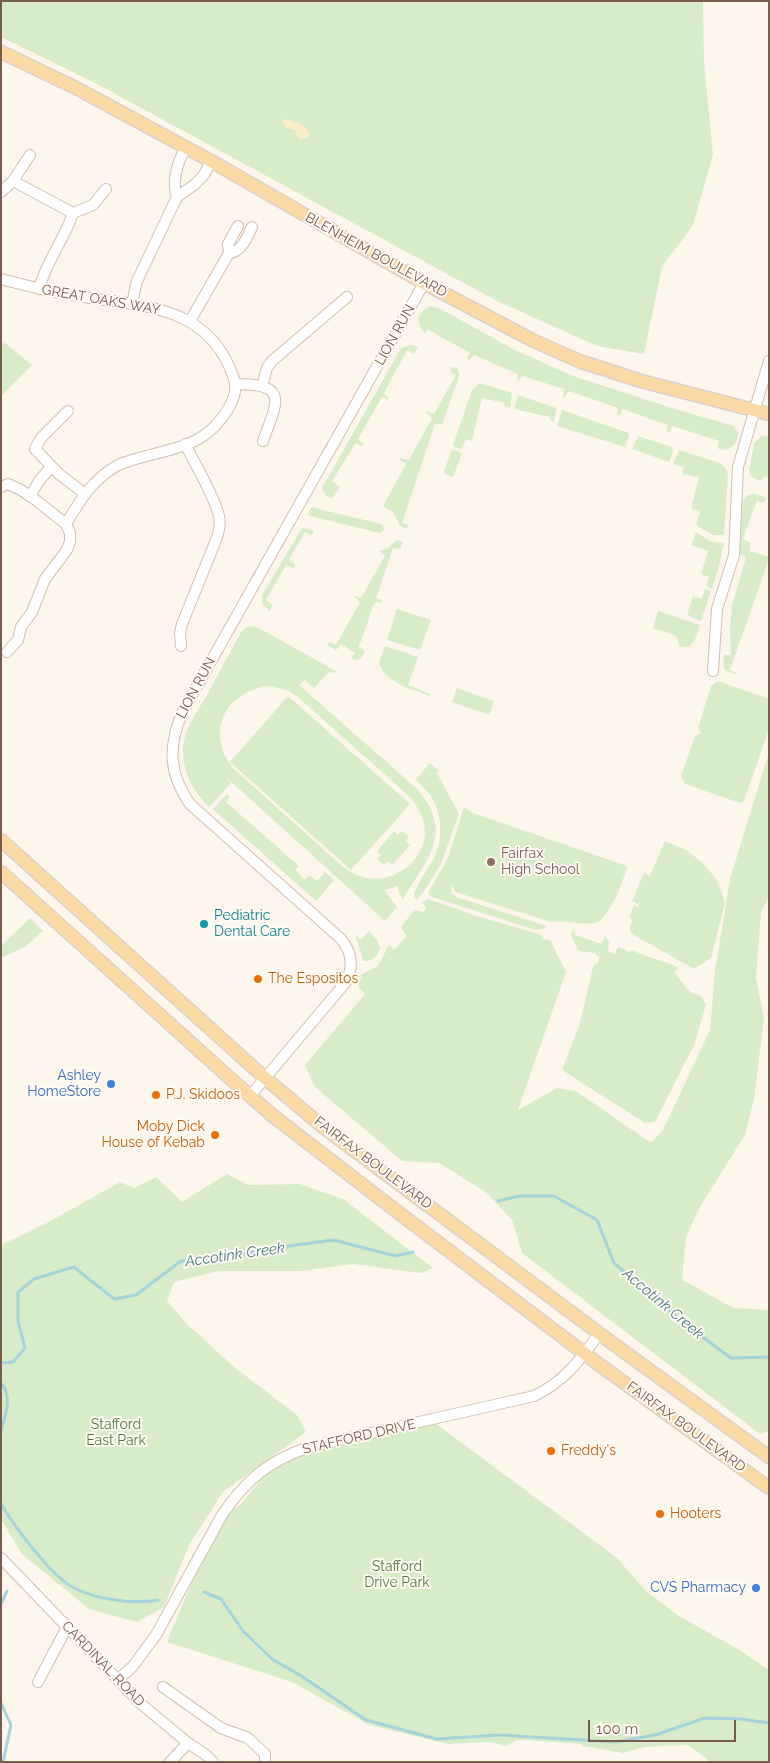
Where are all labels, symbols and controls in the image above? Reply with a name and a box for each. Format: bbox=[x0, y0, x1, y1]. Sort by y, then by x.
street label: BLENHEIM BOULEVARD bbox=[302, 209, 450, 301]
street label: GREAT OAKS WAY bbox=[40, 281, 162, 319]
street label: LION RUN bbox=[371, 302, 419, 368]
street label: LION RUN bbox=[173, 654, 219, 722]
place label: Fairfax High School bbox=[501, 846, 580, 879]
marker: Fairfax High School bbox=[485, 856, 497, 868]
place label: Pediatric Dental Care bbox=[214, 908, 290, 940]
marker: Pediatric Dental Care bbox=[198, 918, 210, 930]
place label: The Espositos bbox=[268, 971, 358, 987]
marker: The Espositos bbox=[252, 973, 264, 985]
place label: Ashley HomeStore bbox=[27, 1068, 101, 1100]
marker: Ashley HomeStore bbox=[105, 1078, 117, 1090]
place label: P.J. Skidoos bbox=[166, 1087, 240, 1103]
marker: P.J. Skidoos bbox=[150, 1089, 162, 1101]
street label: FAIRFAX BOULEVARD bbox=[311, 1113, 435, 1213]
place label: Moby Dick House of Kebab bbox=[101, 1119, 205, 1152]
marker: Moby Dick House of Kebab bbox=[209, 1129, 221, 1141]
water label: Accotink Creek bbox=[184, 1239, 286, 1271]
water label: Accotink Creek bbox=[619, 1265, 707, 1343]
street label: FAIRFAX BOULEVARD bbox=[623, 1378, 749, 1476]
street label: STAFFORD DRIVE bbox=[301, 1416, 417, 1458]
park label: Stafford East Park bbox=[86, 1417, 146, 1450]
place label: Freddy's bbox=[561, 1443, 616, 1459]
marker: Freddy's bbox=[545, 1445, 557, 1457]
place label: Hooters bbox=[670, 1506, 721, 1522]
marker: Hooters bbox=[654, 1508, 666, 1520]
park label: Stafford Drive Park bbox=[364, 1559, 430, 1591]
place label: CVS Pharmacy bbox=[650, 1580, 746, 1596]
marker: CVS Pharmacy bbox=[750, 1582, 762, 1594]
street label: CARDINAL ROAD bbox=[58, 1618, 148, 1710]
scale bar bbox=[590, 1710, 738, 1742]
text: 100 m bbox=[596, 1720, 638, 1738]

